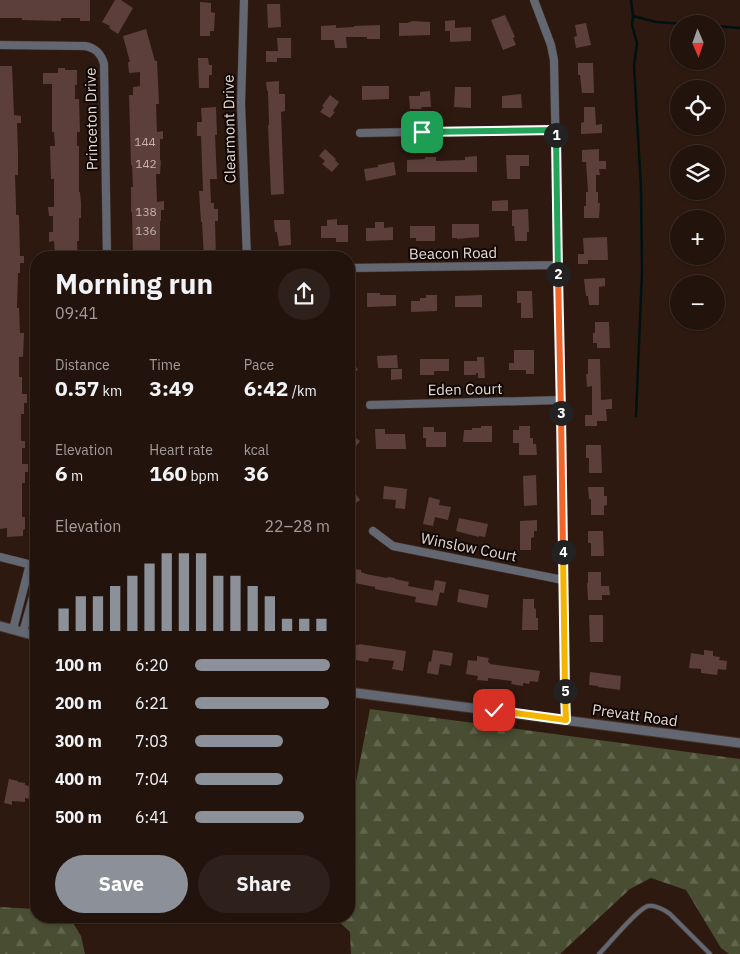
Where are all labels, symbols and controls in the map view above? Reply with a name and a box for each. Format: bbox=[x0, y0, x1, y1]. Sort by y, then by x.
north arrow bbox=[670, 15, 725, 70]
map controls bbox=[670, 15, 725, 330]
street label: Princeton Drive bbox=[81, 67, 101, 171]
street label: Clearmont Drive bbox=[219, 74, 239, 184]
button: locate bbox=[670, 80, 725, 135]
pin bbox=[401, 111, 443, 153]
icon: arrive bbox=[408, 118, 436, 146]
pin: 1 bbox=[544, 122, 568, 148]
text: 1 bbox=[552, 126, 561, 144]
house number: 144 bbox=[134, 134, 156, 149]
button: layers bbox=[670, 145, 725, 200]
house number: 142 bbox=[135, 156, 157, 171]
house number: 138 bbox=[135, 204, 157, 219]
button: + bbox=[670, 210, 725, 265]
house number: 136 bbox=[135, 223, 157, 238]
street label: Beacon Road bbox=[409, 243, 497, 263]
pin: 2 bbox=[546, 262, 570, 286]
text: Morning run bbox=[55, 265, 213, 302]
text: 2 bbox=[554, 265, 563, 283]
button: share bbox=[278, 268, 330, 320]
button: − bbox=[670, 275, 725, 330]
text: 09:41 bbox=[55, 303, 98, 323]
text: Distance bbox=[55, 356, 110, 374]
text: Time bbox=[149, 356, 181, 374]
text: Pace bbox=[244, 356, 274, 374]
text: 0.57 bbox=[55, 374, 99, 402]
text: 3:49 bbox=[149, 374, 194, 402]
text: 6:42 bbox=[244, 374, 288, 402]
street label: Eden Court bbox=[428, 379, 502, 399]
text: km bbox=[99, 382, 122, 400]
text: /km bbox=[288, 382, 317, 400]
pin: 3 bbox=[548, 400, 574, 426]
text: 3 bbox=[557, 404, 566, 422]
text: Elevation bbox=[55, 441, 113, 459]
text: Heart rate bbox=[149, 441, 213, 459]
text: kcal bbox=[244, 441, 269, 459]
text: 6 bbox=[55, 459, 68, 487]
text: 160 bbox=[149, 459, 187, 487]
text: 36 bbox=[244, 459, 269, 487]
text: m bbox=[68, 467, 83, 485]
text: bpm bbox=[187, 467, 219, 485]
text: Elevation bbox=[55, 516, 121, 536]
text: 22–28 m bbox=[264, 516, 330, 536]
street label: Winslow Court bbox=[419, 528, 519, 566]
pin: 4 bbox=[550, 540, 576, 564]
text: 4 bbox=[559, 543, 568, 561]
text: 100 m bbox=[55, 655, 102, 675]
text: 6:20 bbox=[135, 655, 168, 675]
pin: 5 bbox=[552, 678, 578, 704]
text: 5 bbox=[561, 682, 570, 700]
pin bbox=[473, 689, 515, 731]
text: 200 m bbox=[55, 693, 102, 713]
text: 6:21 bbox=[135, 693, 168, 713]
icon: check bbox=[480, 696, 508, 724]
street label: Prevatt Road bbox=[591, 700, 679, 730]
text: 300 m bbox=[55, 731, 102, 751]
text: 7:03 bbox=[135, 731, 168, 751]
text: 400 m bbox=[55, 769, 102, 789]
text: 7:04 bbox=[135, 769, 168, 789]
text: 500 m bbox=[55, 807, 102, 827]
text: 6:41 bbox=[135, 807, 168, 827]
button: Save bbox=[55, 855, 188, 913]
button: Share bbox=[198, 855, 330, 913]

